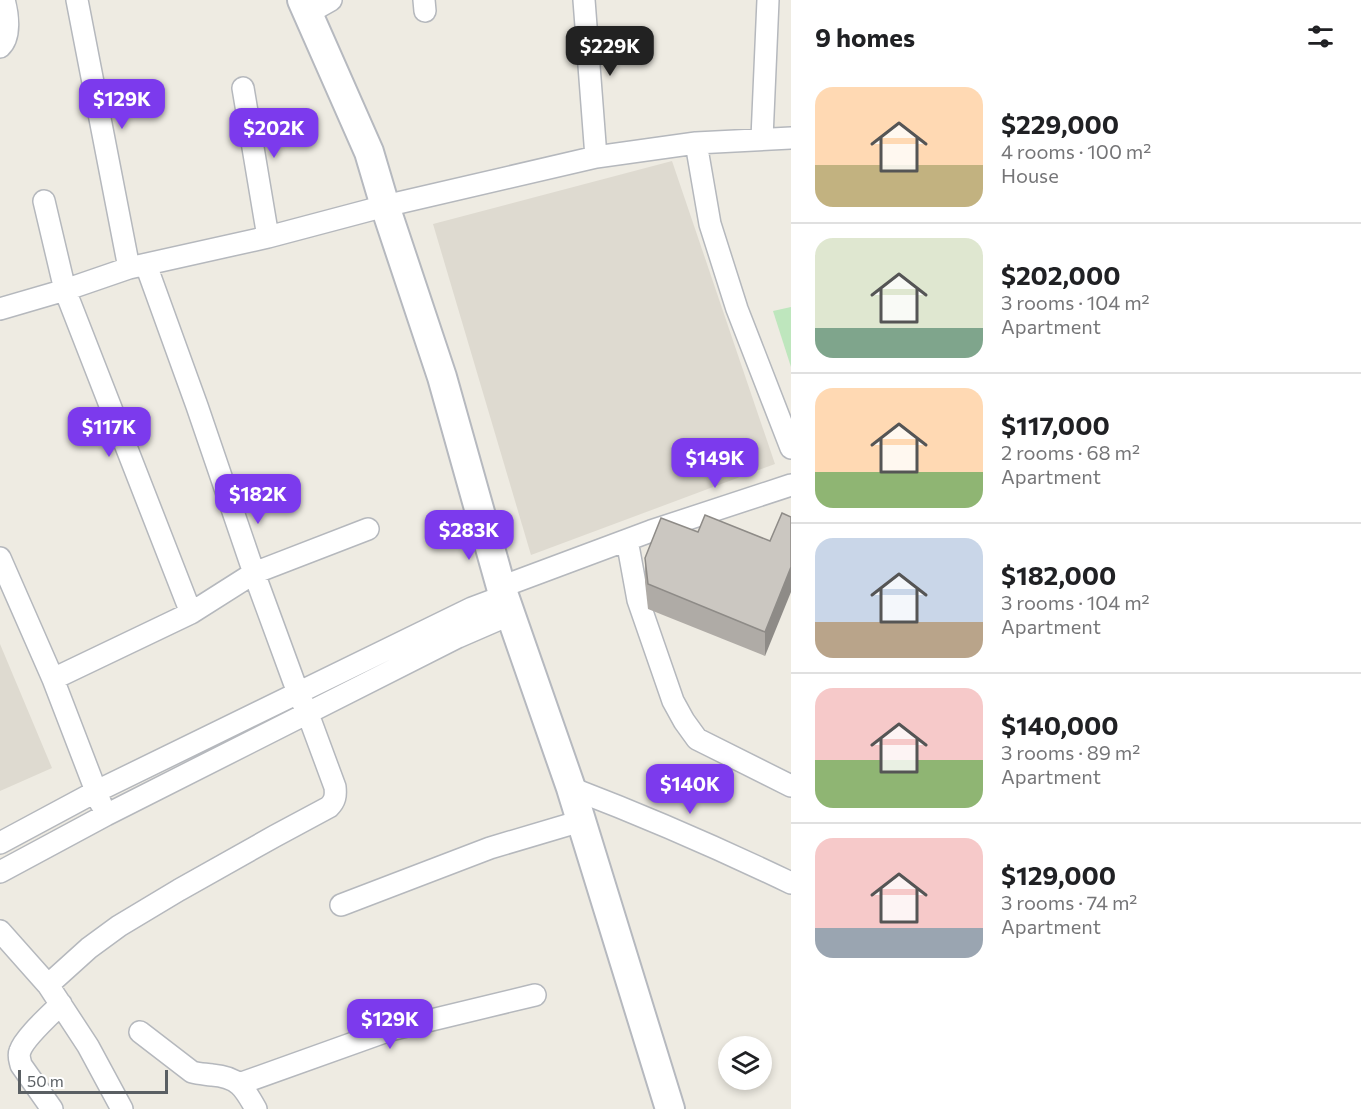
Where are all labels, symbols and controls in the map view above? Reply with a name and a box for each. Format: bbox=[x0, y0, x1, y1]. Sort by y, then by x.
icon: filters bbox=[1304, 20, 1337, 53]
text: 9 homes bbox=[815, 21, 915, 52]
pin: $229K bbox=[568, 26, 652, 77]
text: $229K bbox=[580, 33, 640, 57]
pin: $129K bbox=[80, 79, 164, 130]
text: $129K bbox=[93, 86, 151, 110]
pin: $202K bbox=[232, 108, 316, 159]
text: $229,000 bbox=[1001, 108, 1119, 139]
icon: home bbox=[863, 111, 935, 183]
text: $202K bbox=[243, 115, 305, 139]
text: 4 rooms · 100 m² bbox=[1001, 139, 1151, 163]
text: House bbox=[1001, 163, 1059, 187]
text: $202,000 bbox=[1001, 259, 1120, 290]
icon: home bbox=[863, 262, 935, 334]
text: 3 rooms · 104 m² bbox=[1001, 290, 1150, 314]
text: Apartment bbox=[1001, 314, 1101, 338]
pin: $117K bbox=[67, 407, 151, 458]
text: $117,000 bbox=[1001, 409, 1110, 440]
icon: home bbox=[863, 412, 935, 484]
text: $117K bbox=[82, 414, 136, 438]
pin: $149K bbox=[673, 438, 757, 489]
text: 2 rooms · 68 m² bbox=[1001, 440, 1140, 464]
text: $149K bbox=[685, 445, 745, 469]
text: Apartment bbox=[1001, 464, 1101, 488]
pin: $182K bbox=[216, 474, 300, 525]
text: $182K bbox=[229, 481, 287, 505]
pin: $283K bbox=[427, 510, 511, 561]
text: $283K bbox=[439, 517, 499, 541]
text: $182,000 bbox=[1001, 559, 1116, 590]
icon: home bbox=[863, 562, 935, 634]
text: 3 rooms · 104 m² bbox=[1001, 590, 1150, 614]
text: Apartment bbox=[1001, 614, 1101, 638]
text: $140,000 bbox=[1001, 709, 1119, 740]
icon: home bbox=[863, 712, 935, 784]
text: 3 rooms · 89 m² bbox=[1001, 740, 1140, 764]
pin: $140K bbox=[648, 764, 732, 815]
text: Apartment bbox=[1001, 764, 1101, 788]
text: $140K bbox=[660, 771, 720, 795]
text: $129,000 bbox=[1001, 859, 1116, 890]
icon: home bbox=[863, 862, 935, 934]
text: 3 rooms · 74 m² bbox=[1001, 890, 1137, 914]
text: Apartment bbox=[1001, 914, 1101, 938]
pin: $129K bbox=[348, 999, 432, 1050]
text: $129K bbox=[361, 1006, 419, 1030]
map controls bbox=[718, 1036, 772, 1090]
button: layers bbox=[718, 1036, 772, 1090]
scale bar bbox=[18, 1067, 168, 1094]
text: 50 m bbox=[27, 1071, 64, 1090]

